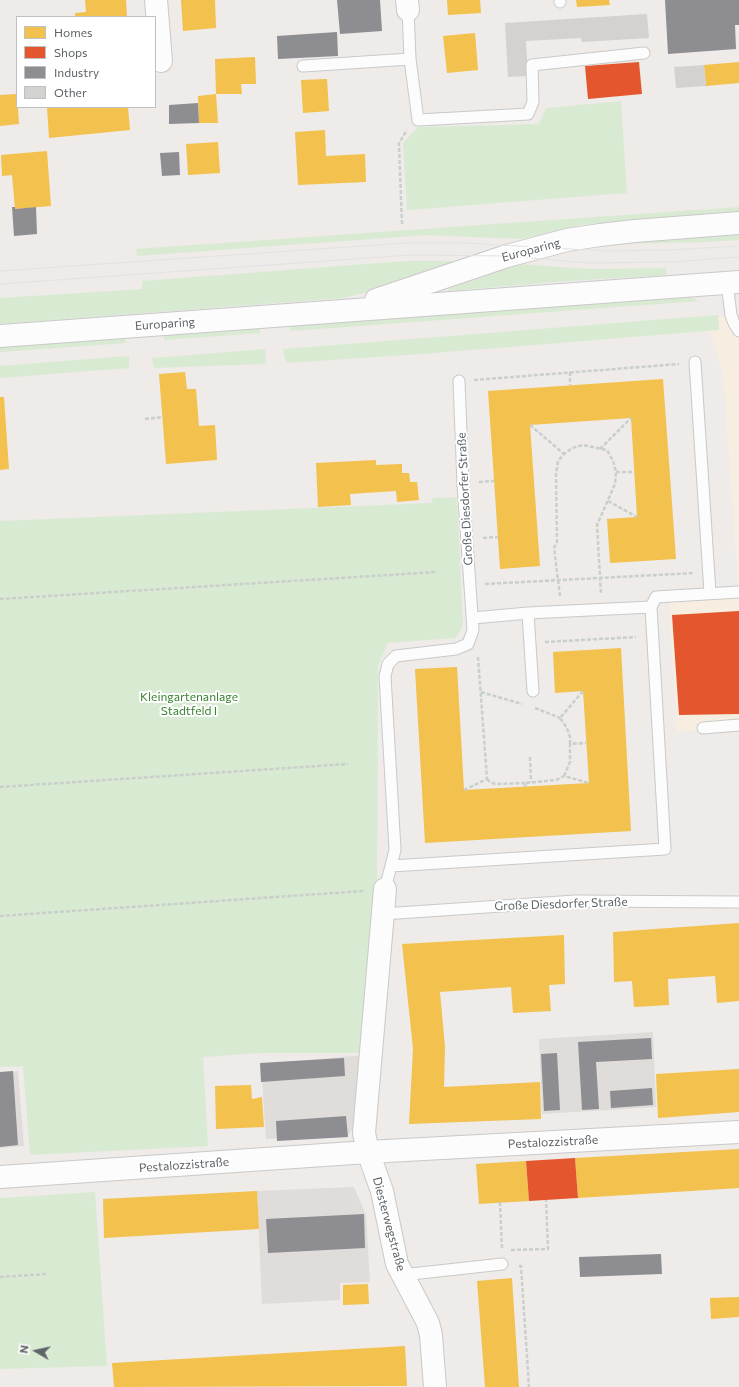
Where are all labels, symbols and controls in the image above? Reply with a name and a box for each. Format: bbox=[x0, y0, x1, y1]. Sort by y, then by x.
legend bbox=[16, 16, 156, 108]
text: Homes bbox=[54, 25, 92, 39]
text: Shops bbox=[54, 45, 88, 59]
text: Industry bbox=[54, 65, 99, 79]
text: Other bbox=[54, 85, 87, 99]
street label: Europaring bbox=[500, 235, 562, 265]
street label: Europaring bbox=[134, 315, 196, 333]
street label: Große Diesdorfer Straße bbox=[454, 432, 476, 566]
park label: Kleingartenanlage Stadtfeld I bbox=[140, 690, 238, 718]
street label: Große Diesdorfer Straße bbox=[494, 894, 628, 914]
street label: Pestalozzistraße bbox=[507, 1132, 599, 1152]
street label: Pestalozzistraße bbox=[138, 1155, 230, 1175]
street label: Diesterwegstraße bbox=[370, 1175, 408, 1273]
north arrow bbox=[16, 1331, 56, 1371]
text: N bbox=[17, 1344, 31, 1354]

